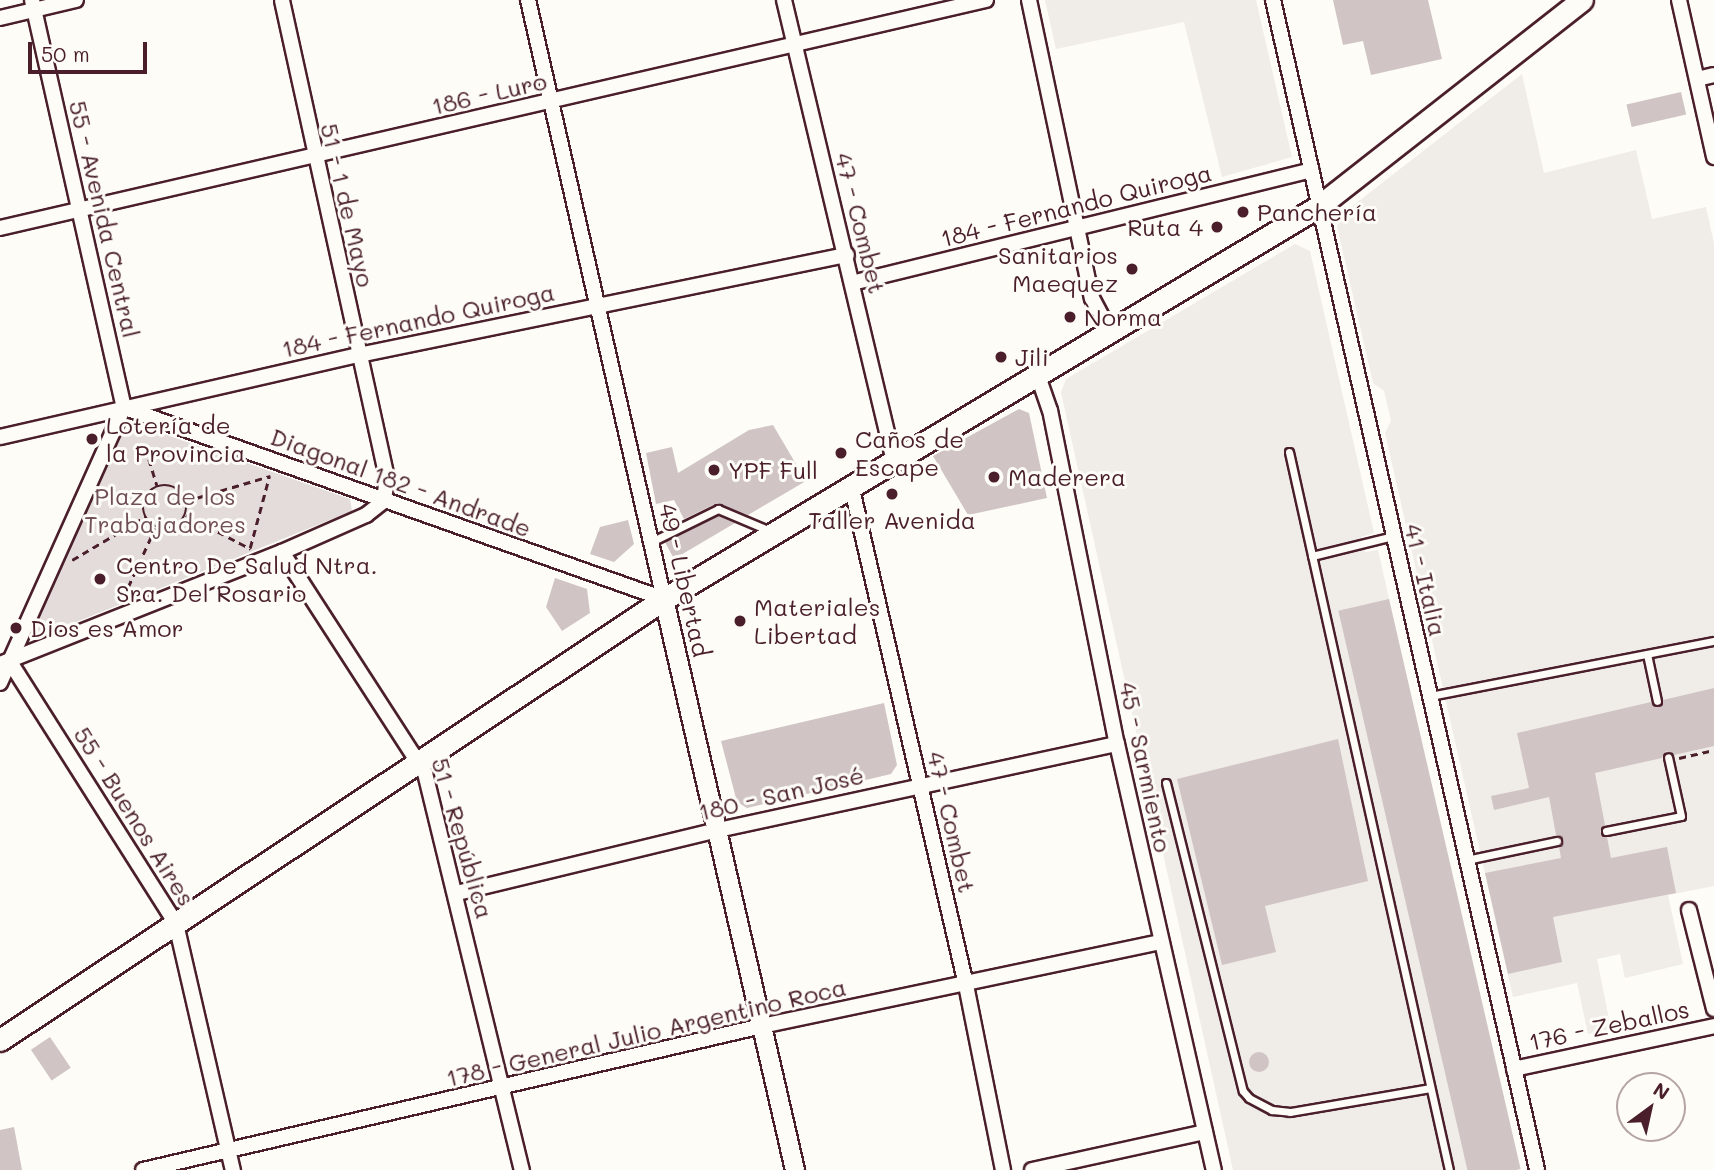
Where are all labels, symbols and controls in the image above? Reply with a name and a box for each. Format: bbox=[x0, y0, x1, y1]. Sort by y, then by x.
scale bar bbox=[32, 28, 150, 72]
text: 50 m bbox=[41, 40, 90, 67]
street label: 186 - Luro bbox=[429, 66, 549, 120]
street label: 55 - Avenida Central bbox=[64, 98, 146, 340]
street label: 51 - 1 de Mayo bbox=[315, 120, 381, 290]
street label: 47 - Combet bbox=[830, 150, 892, 296]
street label: 184 - Fernando Quiroga bbox=[938, 157, 1214, 253]
place label: Panchería bbox=[1257, 198, 1377, 226]
marker: Panchería bbox=[1235, 204, 1251, 220]
place label: Ruta 4 bbox=[1127, 213, 1203, 241]
marker: Ruta 4 bbox=[1209, 219, 1225, 235]
place label: Sanitarios Maequez bbox=[998, 241, 1118, 297]
marker: Sanitarios Maequez bbox=[1124, 261, 1140, 277]
street label: 184 - Fernando Quiroga bbox=[279, 277, 557, 363]
place label: Norma bbox=[1084, 303, 1162, 331]
marker: Norma bbox=[1062, 309, 1078, 325]
place label: Jili bbox=[1015, 343, 1049, 371]
marker: Jili bbox=[993, 349, 1009, 365]
place label: Lotería de la Provincia bbox=[106, 411, 245, 467]
street label: Diagonal 182 - Andrade bbox=[267, 421, 535, 543]
place label: Caños de Escape bbox=[855, 425, 964, 481]
marker: Lotería de la Provincia bbox=[84, 431, 100, 447]
marker: Caños de Escape bbox=[833, 445, 849, 461]
place label: YPF Full bbox=[728, 456, 818, 484]
marker: YPF Full bbox=[706, 462, 722, 478]
place label: Maderera bbox=[1008, 463, 1126, 491]
marker: Maderera bbox=[986, 469, 1002, 485]
park label: Plaza de los Trabajadores bbox=[84, 482, 246, 538]
marker: Taller Avenida bbox=[884, 486, 900, 502]
street label: 49 - Libertad bbox=[653, 500, 717, 660]
place label: Taller Avenida bbox=[808, 506, 976, 534]
street label: 41 - Italia bbox=[1399, 521, 1453, 639]
place label: Centro De Salud Ntra. Sra. Del Rosario bbox=[116, 551, 378, 607]
marker: Centro De Salud Ntra. Sra. Del Rosario bbox=[90, 569, 110, 589]
place label: Materiales Libertad bbox=[754, 593, 880, 649]
marker: Materiales Libertad bbox=[732, 613, 748, 629]
place label: Dios es Amor bbox=[30, 614, 184, 642]
marker: Dios es Amor bbox=[8, 620, 24, 636]
street label: 45 - Sarmiento bbox=[1114, 679, 1178, 855]
street label: 55 - Buenos Aires bbox=[68, 721, 202, 911]
street label: 47 - Combet bbox=[922, 749, 982, 895]
street label: 51 - República bbox=[426, 754, 500, 922]
street label: 180 - San José bbox=[695, 760, 867, 826]
street label: 178 - General Julio Argentino Roca bbox=[443, 972, 849, 1092]
street label: 176 - Zeballos bbox=[1526, 994, 1692, 1056]
north arrow bbox=[1616, 1072, 1686, 1142]
text: N bbox=[1649, 1076, 1674, 1105]

